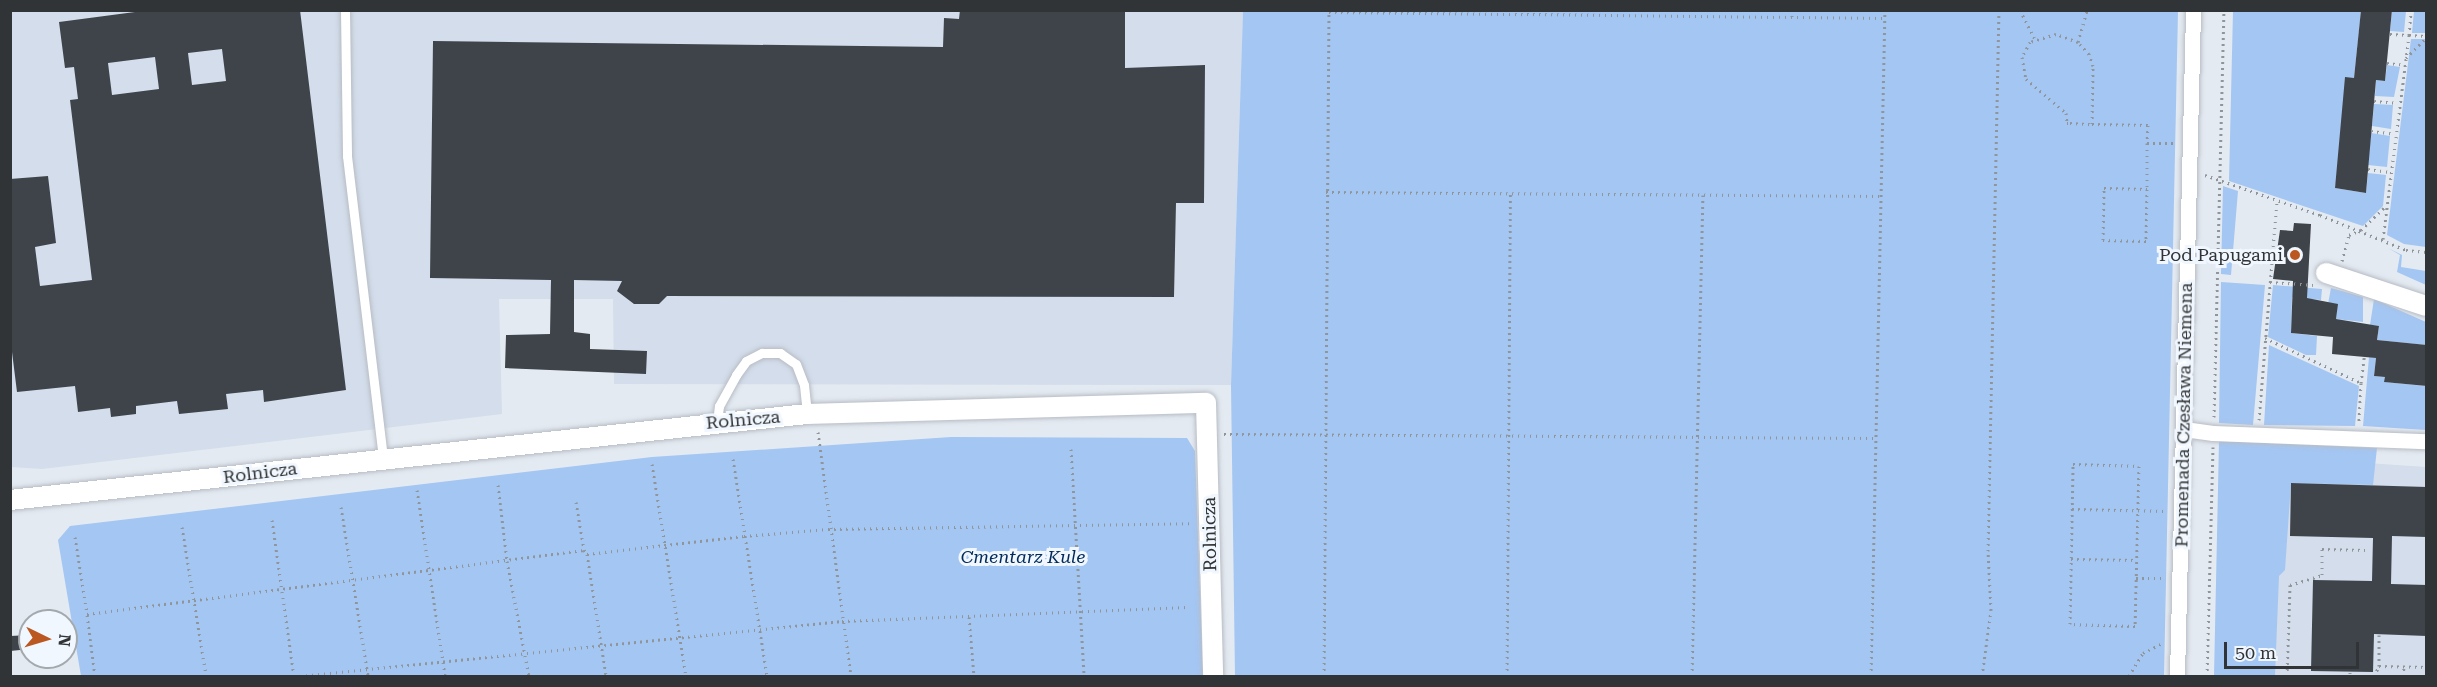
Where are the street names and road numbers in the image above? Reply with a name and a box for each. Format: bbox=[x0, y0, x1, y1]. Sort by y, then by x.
street label: Promenada Czesława Niemena bbox=[2171, 282, 2197, 548]
street label: Rolnicza bbox=[705, 406, 781, 434]
street label: Rolnicza bbox=[222, 458, 298, 488]
street label: Rolnicza bbox=[1199, 497, 1221, 571]

